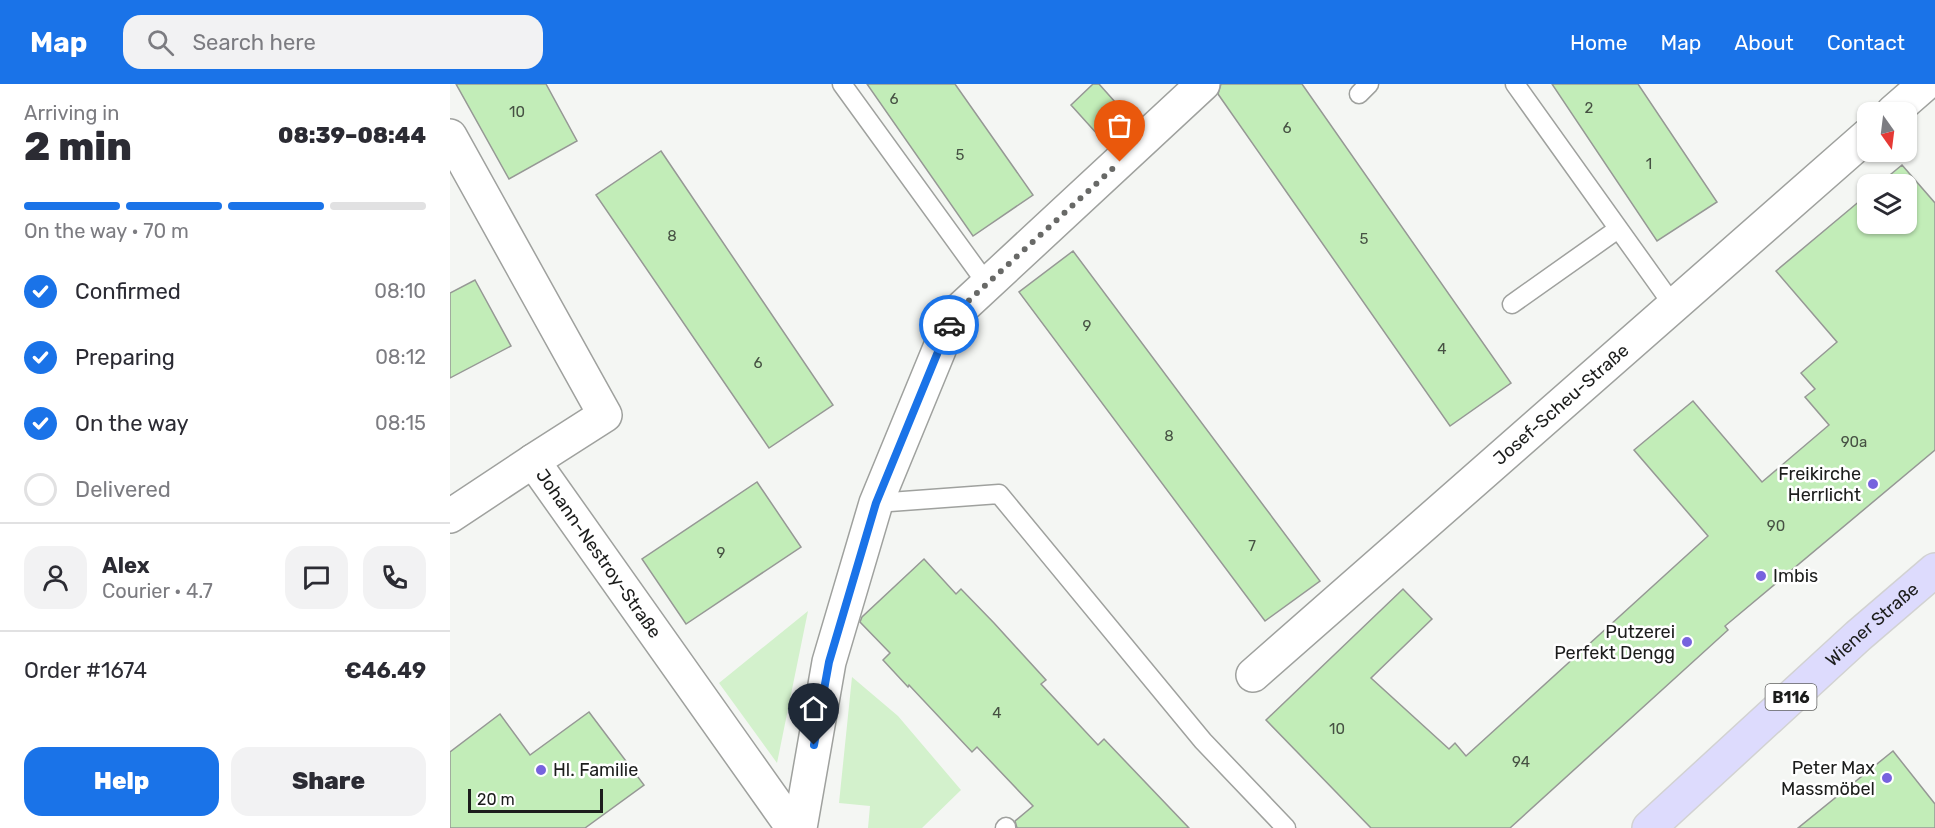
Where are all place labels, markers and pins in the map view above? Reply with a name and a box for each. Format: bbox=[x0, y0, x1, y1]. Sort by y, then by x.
pin bbox=[1094, 100, 1145, 162]
place label: Freikirche Herrlicht bbox=[1778, 463, 1861, 506]
marker: Freikirche Herrlicht bbox=[1866, 477, 1880, 491]
place label: Imbis bbox=[1773, 565, 1818, 587]
marker: Imbis bbox=[1754, 569, 1768, 583]
place label: Putzerei Perfekt Dengg bbox=[1554, 621, 1675, 664]
marker: Putzerei Perfekt Dengg bbox=[1680, 635, 1694, 649]
pin bbox=[788, 683, 839, 745]
place label: Peter Max Massmöbel bbox=[1781, 757, 1875, 800]
place label: Hl. Familie bbox=[553, 759, 638, 781]
marker: Hl. Familie bbox=[534, 763, 548, 777]
marker: Peter Max Massmöbel bbox=[1880, 771, 1894, 785]

